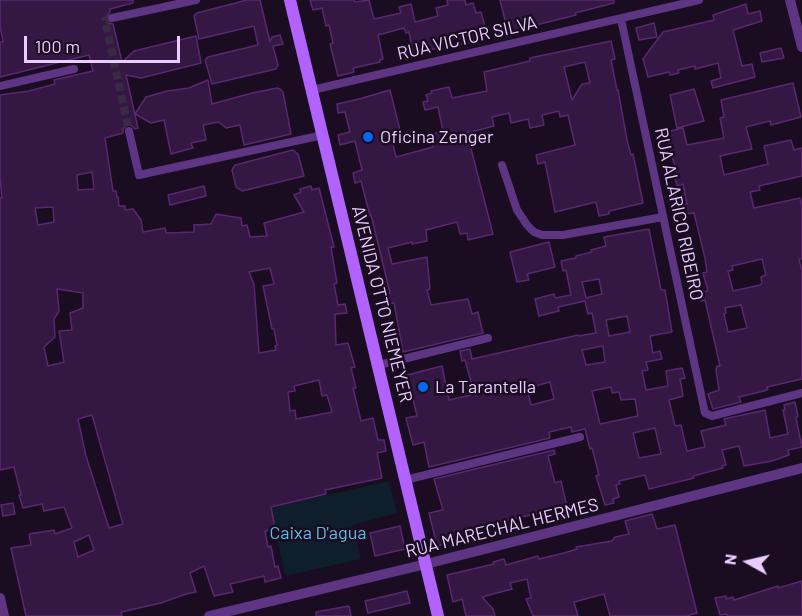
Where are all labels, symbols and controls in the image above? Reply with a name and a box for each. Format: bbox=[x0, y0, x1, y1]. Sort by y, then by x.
street label: RUA VICTOR SILVA bbox=[395, 11, 539, 65]
scale bar bbox=[27, 24, 183, 62]
text: 100 m bbox=[35, 35, 80, 57]
place label: Oficina Zenger bbox=[380, 126, 494, 148]
street label: RUA ALARICO RIBEIRO bbox=[650, 126, 708, 302]
marker: Oficina Zenger bbox=[361, 130, 375, 144]
street label: AVENIDA OTTO NIEMEYER bbox=[347, 203, 417, 405]
place label: La Tarantella bbox=[435, 376, 536, 398]
marker: La Tarantella bbox=[416, 380, 430, 394]
street label: RUA MARECHAL HERMES bbox=[403, 494, 601, 562]
park label: Caixa D'agua bbox=[269, 522, 367, 544]
north arrow bbox=[718, 532, 778, 592]
text: N bbox=[720, 553, 740, 566]

